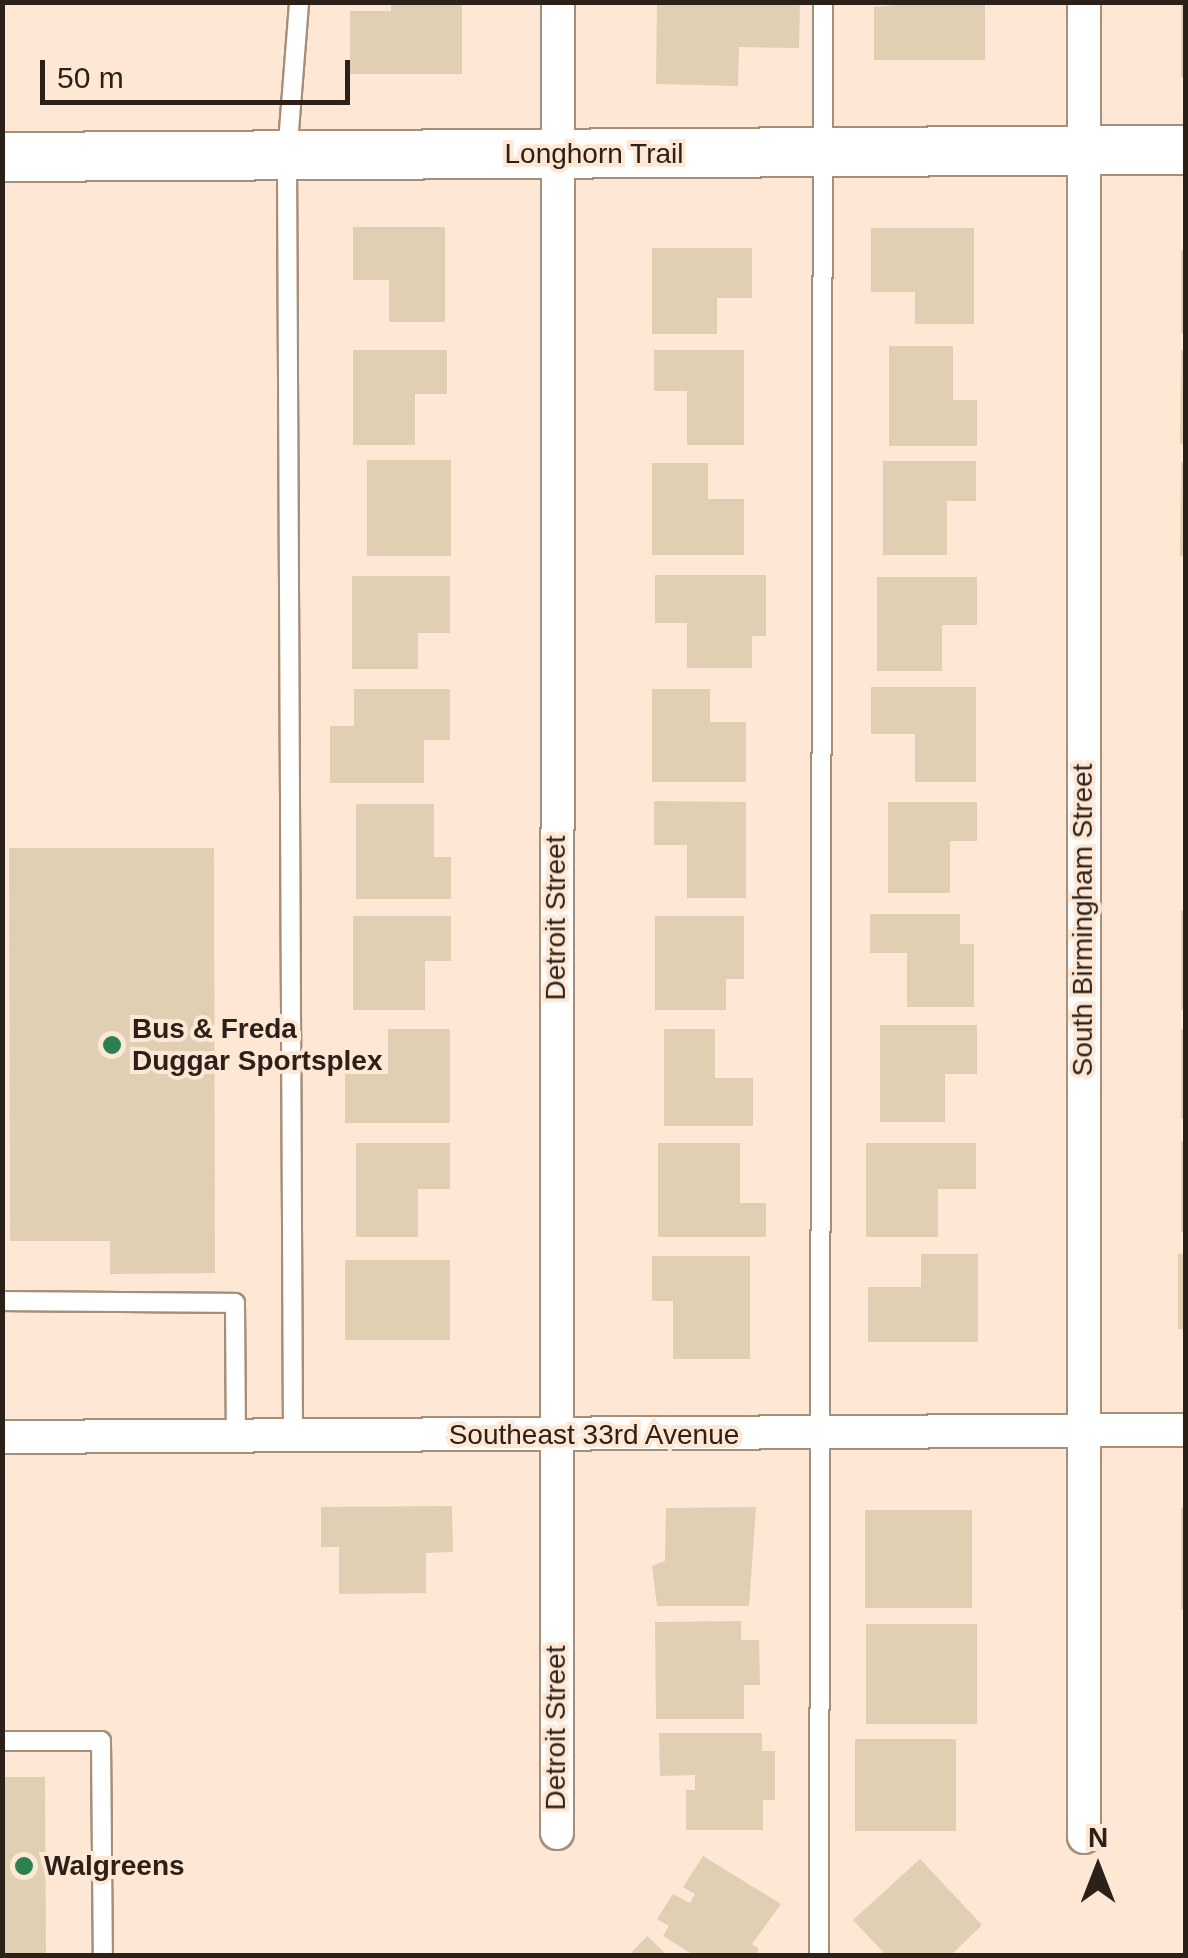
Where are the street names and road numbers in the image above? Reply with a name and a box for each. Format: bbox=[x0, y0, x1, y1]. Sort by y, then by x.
street label: Longhorn Trail bbox=[504, 137, 684, 171]
street label: South Birmingham Street bbox=[1066, 764, 1100, 1076]
street label: Detroit Street bbox=[539, 836, 573, 1000]
street label: Southeast 33rd Avenue bbox=[448, 1418, 740, 1452]
street label: Detroit Street bbox=[539, 1646, 573, 1810]

